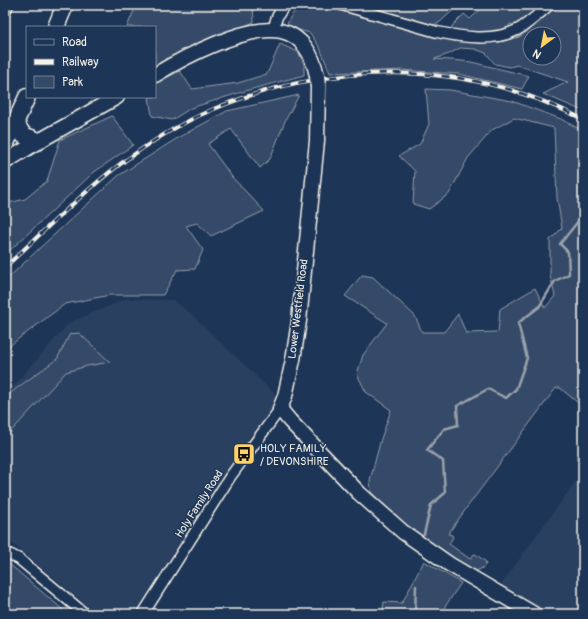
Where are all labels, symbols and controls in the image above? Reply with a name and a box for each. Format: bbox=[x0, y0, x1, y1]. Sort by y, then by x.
legend bbox=[26, 26, 156, 98]
north arrow bbox=[522, 26, 562, 66]
text: Road bbox=[62, 35, 87, 50]
text: N bbox=[530, 46, 544, 62]
text: Railway bbox=[62, 55, 98, 70]
text: Park bbox=[62, 75, 83, 90]
street label: Lower Westfield Road bbox=[285, 258, 311, 360]
bus stop icon: HOLY FAMILY / DEVONSHIRE bbox=[231, 441, 257, 467]
place label: HOLY FAMILY / DEVONSHIRE bbox=[260, 442, 329, 468]
street label: Holy Family Road bbox=[172, 468, 226, 540]

